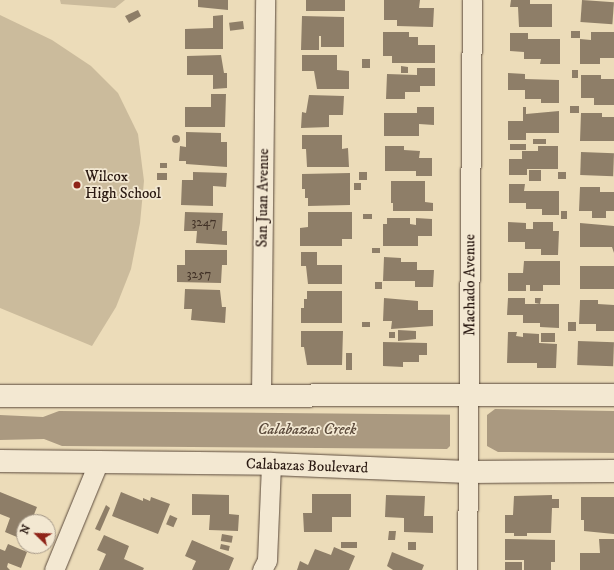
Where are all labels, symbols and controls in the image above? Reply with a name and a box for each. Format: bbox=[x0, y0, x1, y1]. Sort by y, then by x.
street label: San Juan Avenue bbox=[253, 148, 273, 248]
place label: Wilcox High School bbox=[85, 167, 161, 202]
marker: Wilcox High School bbox=[72, 180, 82, 190]
house number: 3247 bbox=[191, 214, 217, 230]
street label: Machado Avenue bbox=[461, 234, 479, 336]
house number: 3257 bbox=[187, 266, 211, 282]
water label: Calabazas Creek bbox=[257, 419, 357, 439]
street label: Calabazas Boulevard bbox=[246, 455, 368, 477]
north arrow bbox=[16, 514, 56, 554]
text: N bbox=[18, 523, 34, 537]

